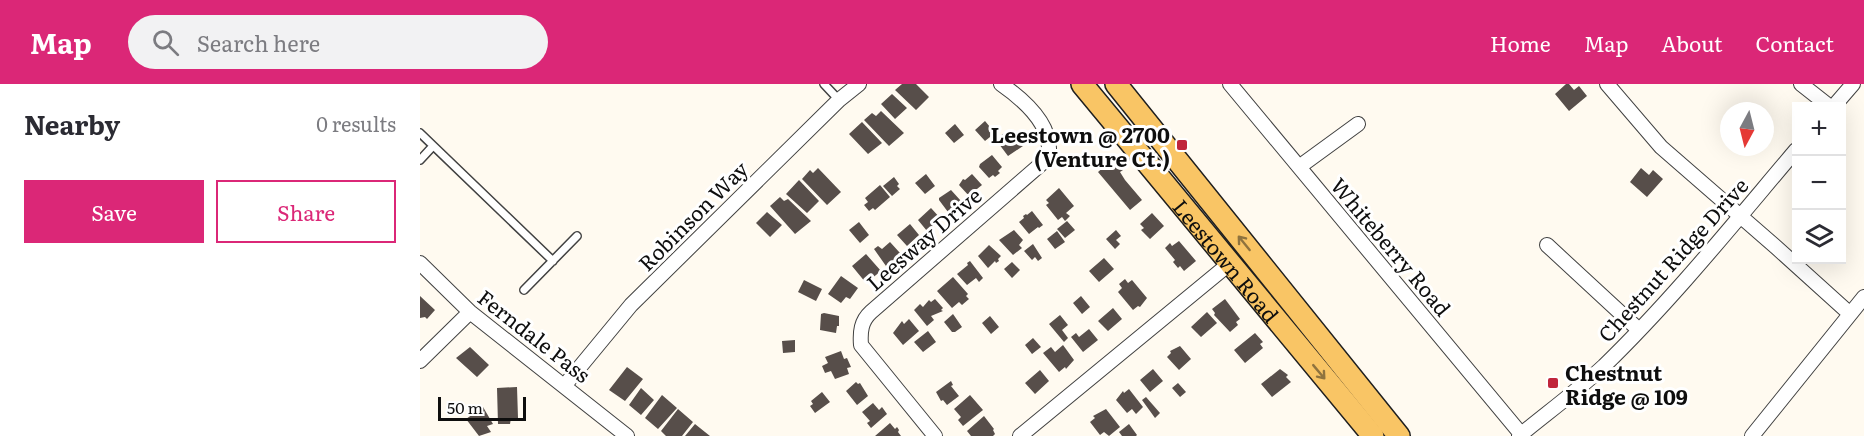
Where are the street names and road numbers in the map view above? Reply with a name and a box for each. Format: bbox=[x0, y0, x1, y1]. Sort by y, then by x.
street label: Robinson Way bbox=[630, 152, 755, 277]
street label: Whiteberry Road bbox=[1325, 170, 1459, 322]
street label: Chestnut Ridge Drive bbox=[1590, 170, 1754, 348]
street label: Leesway Drive bbox=[859, 179, 988, 297]
street label: Leestown Road bbox=[1167, 191, 1288, 328]
street label: Ferndale Pass bbox=[472, 281, 598, 389]

